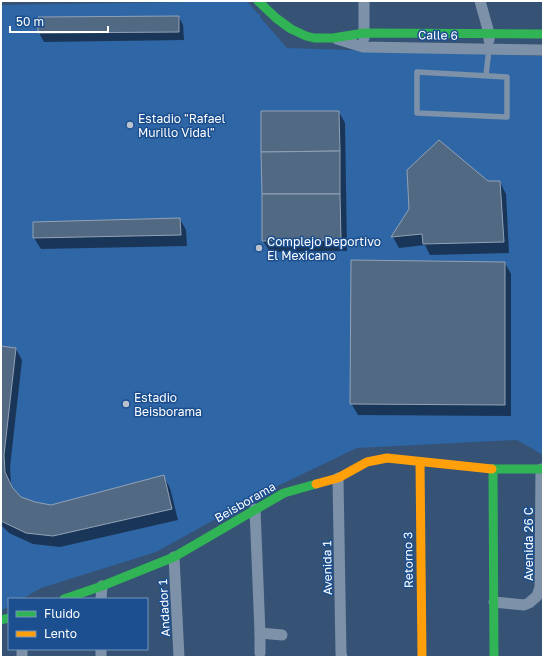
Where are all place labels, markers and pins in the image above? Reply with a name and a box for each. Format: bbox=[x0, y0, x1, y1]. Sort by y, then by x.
place label: Estadio "Rafael Murillo Vidal" bbox=[138, 111, 225, 140]
marker: Estadio "Rafael Murillo Vidal" bbox=[125, 120, 135, 130]
place label: Complejo Deportivo El Mexicano bbox=[267, 234, 381, 263]
marker: Complejo Deportivo El Mexicano bbox=[254, 243, 264, 253]
place label: Estadio Beisborama bbox=[134, 390, 202, 419]
marker: Estadio Beisborama bbox=[121, 399, 131, 409]

